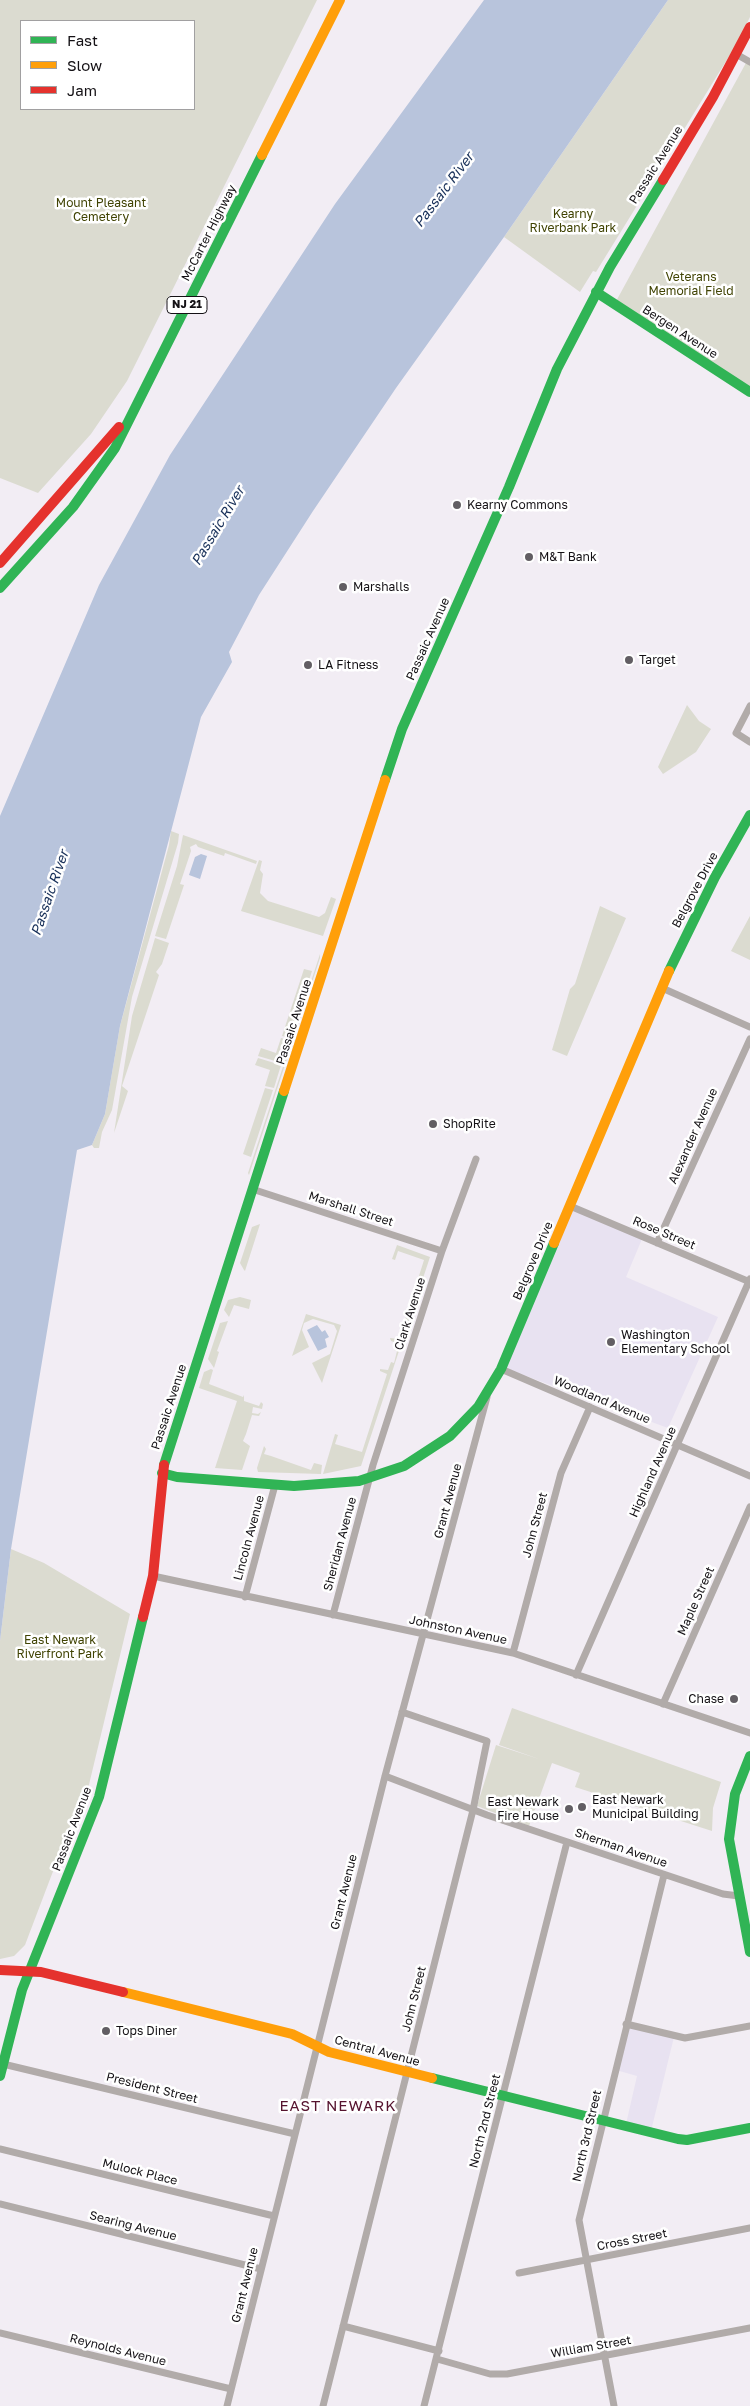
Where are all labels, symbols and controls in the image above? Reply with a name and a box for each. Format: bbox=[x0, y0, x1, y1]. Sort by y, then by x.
legend bbox=[20, 20, 195, 110]
text: Fast bbox=[67, 31, 98, 49]
text: Slow bbox=[67, 56, 102, 74]
text: Jam bbox=[67, 81, 97, 99]
street label: Passaic Avenue bbox=[626, 123, 686, 207]
water label: Passaic River bbox=[411, 149, 477, 231]
street label: McCarter Highway bbox=[179, 183, 239, 283]
park label: Mount Pleasant Cemetery bbox=[56, 196, 146, 224]
park label: Kearny Riverbank Park bbox=[530, 207, 616, 235]
park label: Veterans Memorial Field bbox=[648, 270, 734, 298]
road number: NJ 21 bbox=[167, 296, 207, 314]
street label: Bergen Avenue bbox=[640, 302, 720, 362]
water label: Passaic River bbox=[188, 484, 248, 568]
place label: Kearny Commons bbox=[467, 498, 568, 512]
marker: Kearny Commons bbox=[451, 499, 463, 511]
place label: M&T Bank bbox=[539, 550, 597, 564]
marker: M&T Bank bbox=[523, 551, 535, 563]
place label: Marshalls bbox=[353, 580, 409, 594]
marker: Marshalls bbox=[337, 581, 349, 593]
street label: Passaic Avenue bbox=[403, 595, 453, 683]
place label: Target bbox=[639, 653, 676, 667]
marker: Target bbox=[623, 654, 635, 666]
place label: LA Fitness bbox=[318, 658, 378, 672]
marker: LA Fitness bbox=[302, 659, 314, 671]
water label: Passaic River bbox=[28, 848, 72, 938]
street label: Belgrove Drive bbox=[669, 850, 721, 930]
street label: Passaic Avenue bbox=[273, 977, 315, 1067]
street label: Alexander Avenue bbox=[665, 1086, 721, 1186]
place label: ShopRite bbox=[443, 1117, 496, 1131]
marker: ShopRite bbox=[427, 1118, 439, 1130]
street label: Marshall Street bbox=[307, 1188, 395, 1230]
street label: Rose Street bbox=[630, 1213, 698, 1253]
street label: Belgrove Drive bbox=[510, 1220, 556, 1302]
street label: Clark Avenue bbox=[391, 1276, 429, 1352]
place label: Washington Elementary School bbox=[621, 1328, 730, 1356]
marker: Washington Elementary School bbox=[605, 1336, 617, 1348]
street label: Passaic Avenue bbox=[148, 1362, 190, 1452]
street label: Woodland Avenue bbox=[552, 1373, 652, 1427]
street label: Highland Avenue bbox=[627, 1424, 679, 1520]
street label: Grant Avenue bbox=[431, 1462, 465, 1540]
street label: John Street bbox=[519, 1491, 551, 1559]
street label: Lincoln Avenue bbox=[231, 1494, 267, 1582]
street label: Sheridan Avenue bbox=[321, 1495, 359, 1593]
street label: Maple Street bbox=[674, 1564, 718, 1638]
street label: Johnston Avenue bbox=[408, 1613, 508, 1647]
park label: East Newark Riverfront Park bbox=[17, 1633, 103, 1661]
place label: Chase bbox=[688, 1692, 724, 1706]
marker: Chase bbox=[728, 1693, 740, 1705]
street label: Passaic Avenue bbox=[49, 1785, 95, 1873]
place label: East Newark Municipal Building bbox=[592, 1793, 699, 1821]
place label: East Newark Fire House bbox=[487, 1795, 559, 1823]
marker: East Newark Municipal Building bbox=[576, 1801, 588, 1813]
marker: East Newark Fire House bbox=[563, 1803, 575, 1815]
street label: Sherman Avenue bbox=[573, 1825, 669, 1871]
street label: Grant Avenue bbox=[328, 1853, 360, 1931]
street label: John Street bbox=[399, 1965, 429, 2033]
place label: Tops Diner bbox=[116, 2024, 177, 2038]
marker: Tops Diner bbox=[100, 2025, 112, 2037]
street label: Central Avenue bbox=[333, 2033, 421, 2069]
street label: President Street bbox=[105, 2070, 199, 2106]
street label: North 2nd Street bbox=[466, 2072, 504, 2170]
street label: North 3rd Street bbox=[569, 2089, 605, 2183]
district label: EAST NEWARK bbox=[278, 2097, 398, 2115]
street label: Mulock Place bbox=[101, 2156, 179, 2188]
street label: Searing Avenue bbox=[88, 2208, 178, 2244]
street label: Cross Street bbox=[596, 2226, 668, 2254]
street label: Grant Avenue bbox=[229, 2246, 261, 2324]
street label: Reynolds Avenue bbox=[68, 2331, 168, 2369]
street label: William Street bbox=[550, 2333, 632, 2361]

